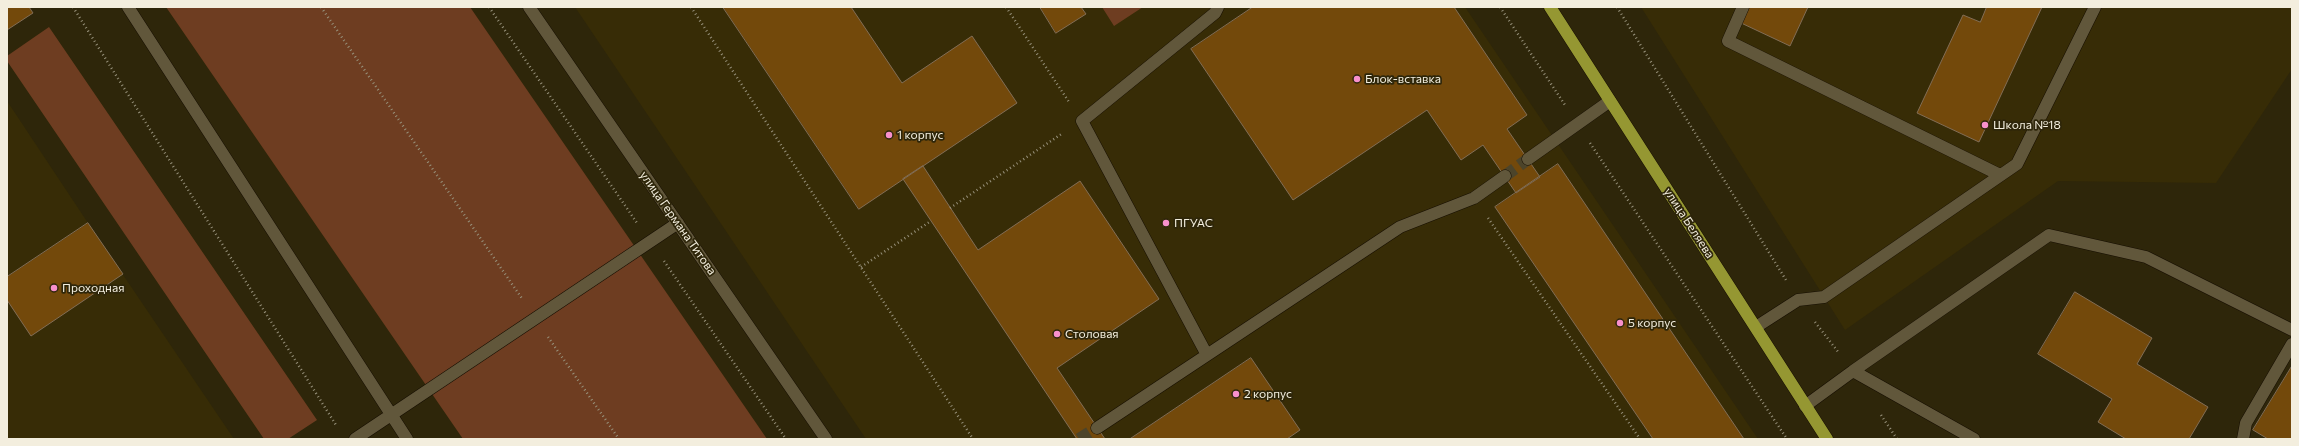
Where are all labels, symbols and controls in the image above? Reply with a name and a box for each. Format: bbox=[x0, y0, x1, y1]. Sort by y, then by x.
place label: Блок-вставка bbox=[1365, 72, 1441, 86]
marker: Блок-вставка bbox=[1352, 74, 1362, 84]
place label: Школа №18 bbox=[1993, 118, 2061, 132]
marker: Школа №18 bbox=[1980, 120, 1990, 130]
place label: 1 корпус bbox=[897, 128, 944, 142]
marker: 1 корпус bbox=[884, 130, 894, 140]
street label: улица Германа Титова bbox=[637, 168, 719, 278]
street label: улица Беляева bbox=[1661, 185, 1717, 261]
place label: ПГУАС bbox=[1174, 216, 1213, 230]
marker: ПГУАС bbox=[1161, 218, 1171, 228]
place label: Проходная bbox=[62, 281, 124, 295]
marker: Проходная bbox=[49, 283, 59, 293]
place label: 5 корпус bbox=[1628, 316, 1676, 330]
marker: 5 корпус bbox=[1615, 318, 1625, 328]
place label: Столовая bbox=[1065, 327, 1119, 341]
marker: Столовая bbox=[1052, 329, 1062, 339]
place label: 2 корпус bbox=[1244, 387, 1292, 401]
marker: 2 корпус bbox=[1231, 389, 1241, 399]

